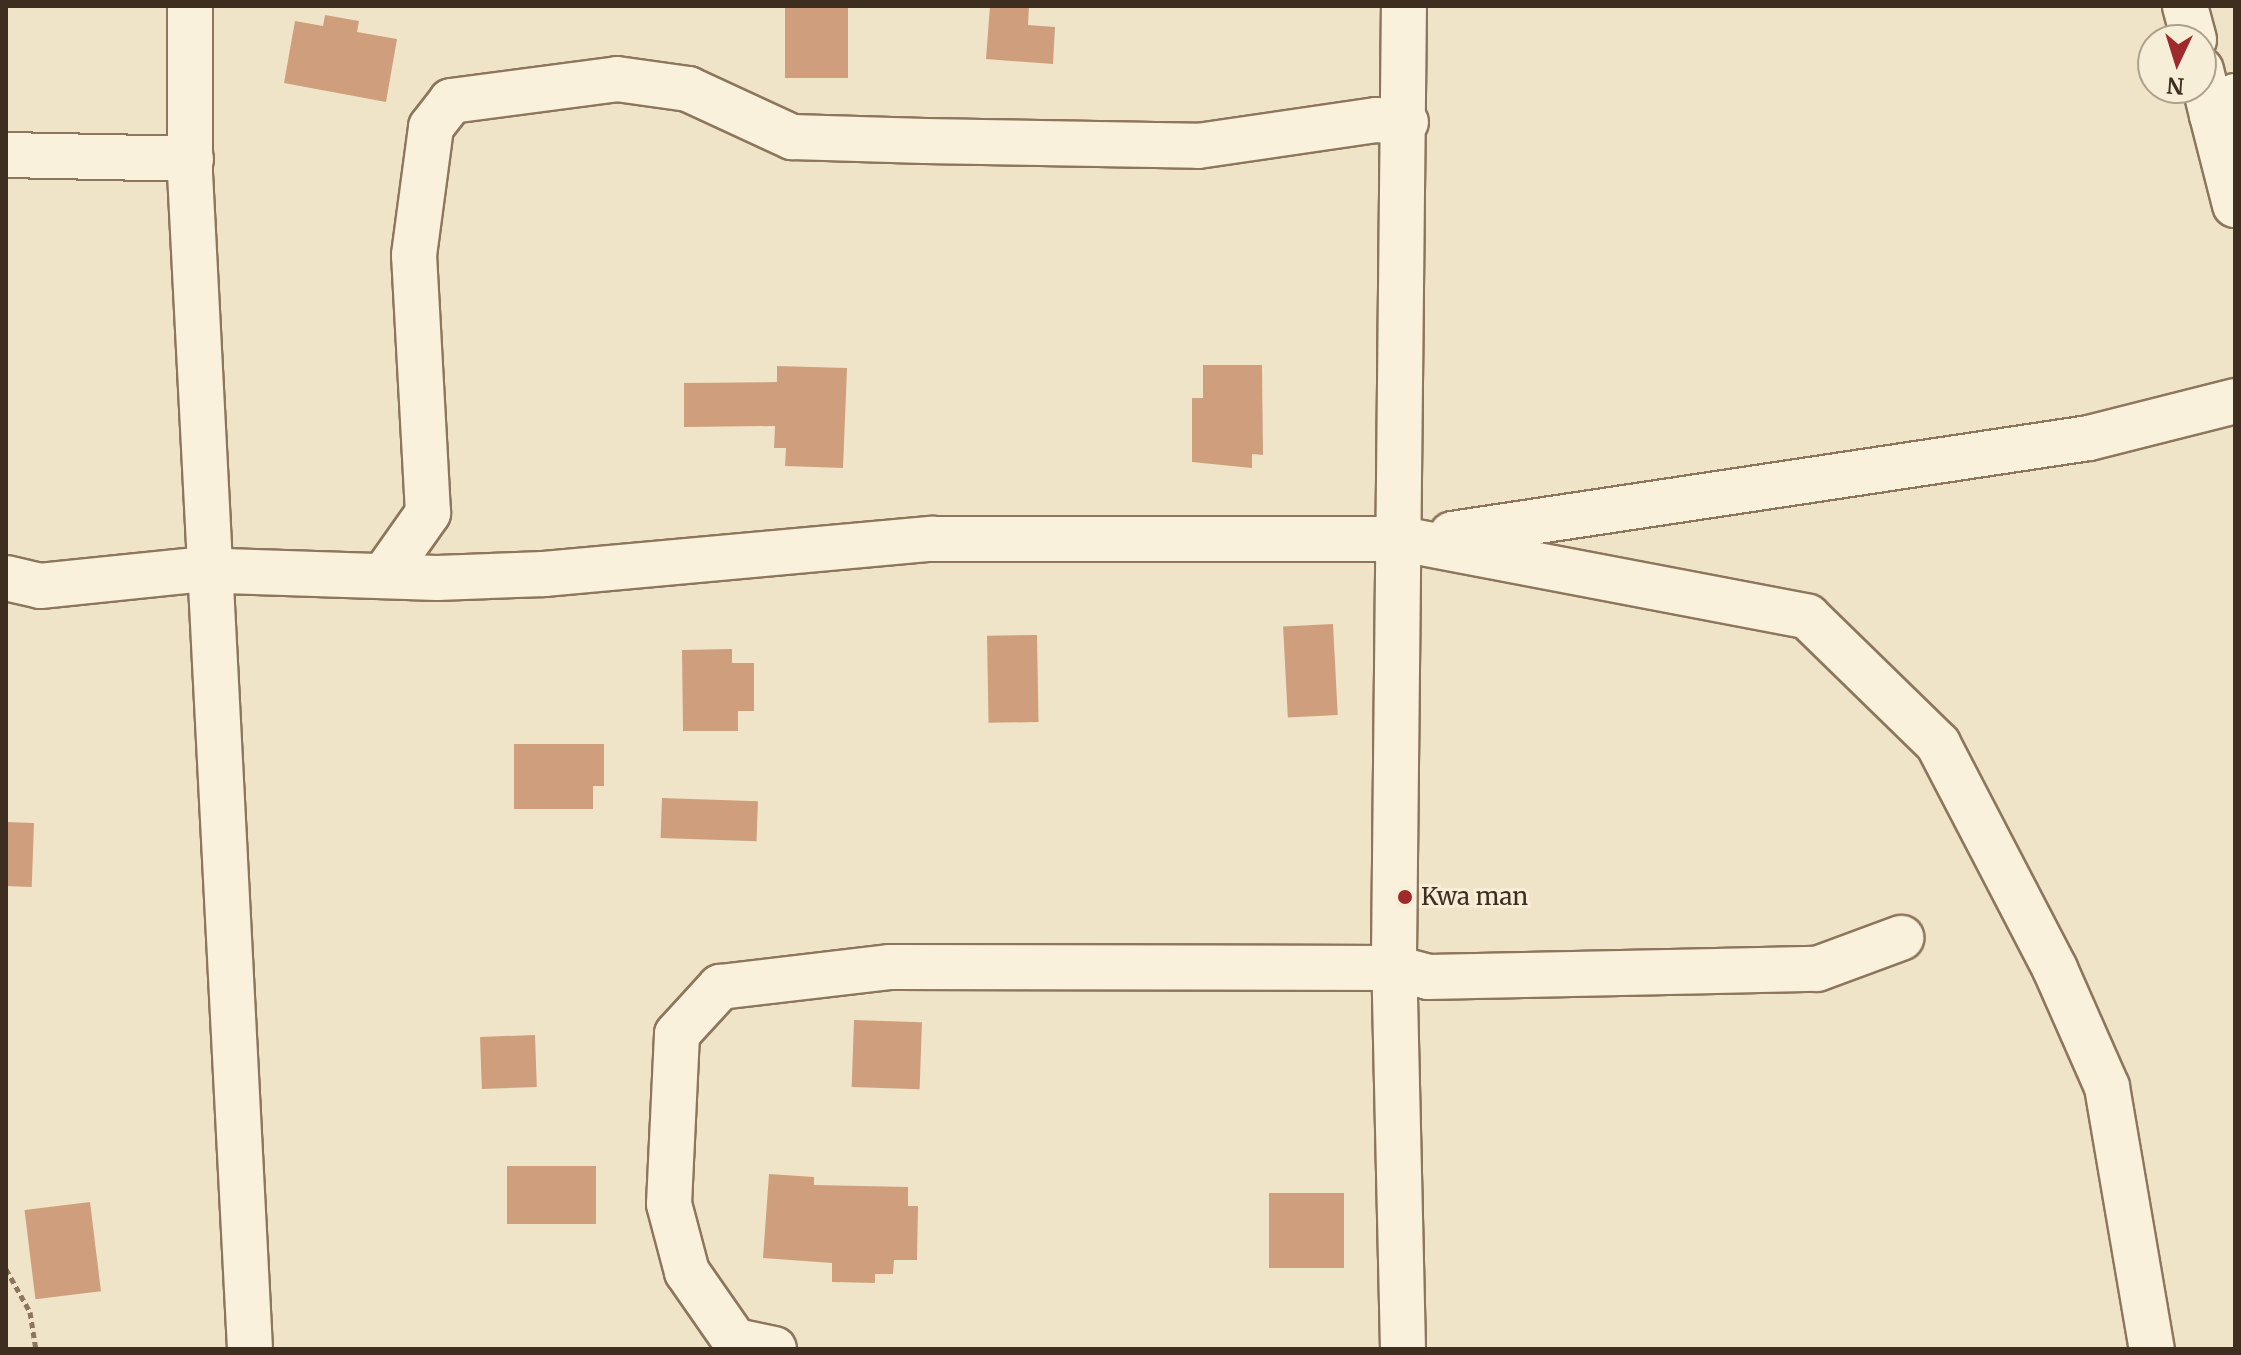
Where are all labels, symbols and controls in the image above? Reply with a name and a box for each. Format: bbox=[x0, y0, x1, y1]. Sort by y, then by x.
north arrow bbox=[2137, 24, 2217, 104]
text: N bbox=[2166, 71, 2185, 101]
place label: Kwa man bbox=[1421, 883, 1528, 911]
marker: Kwa man bbox=[1396, 888, 1414, 906]

